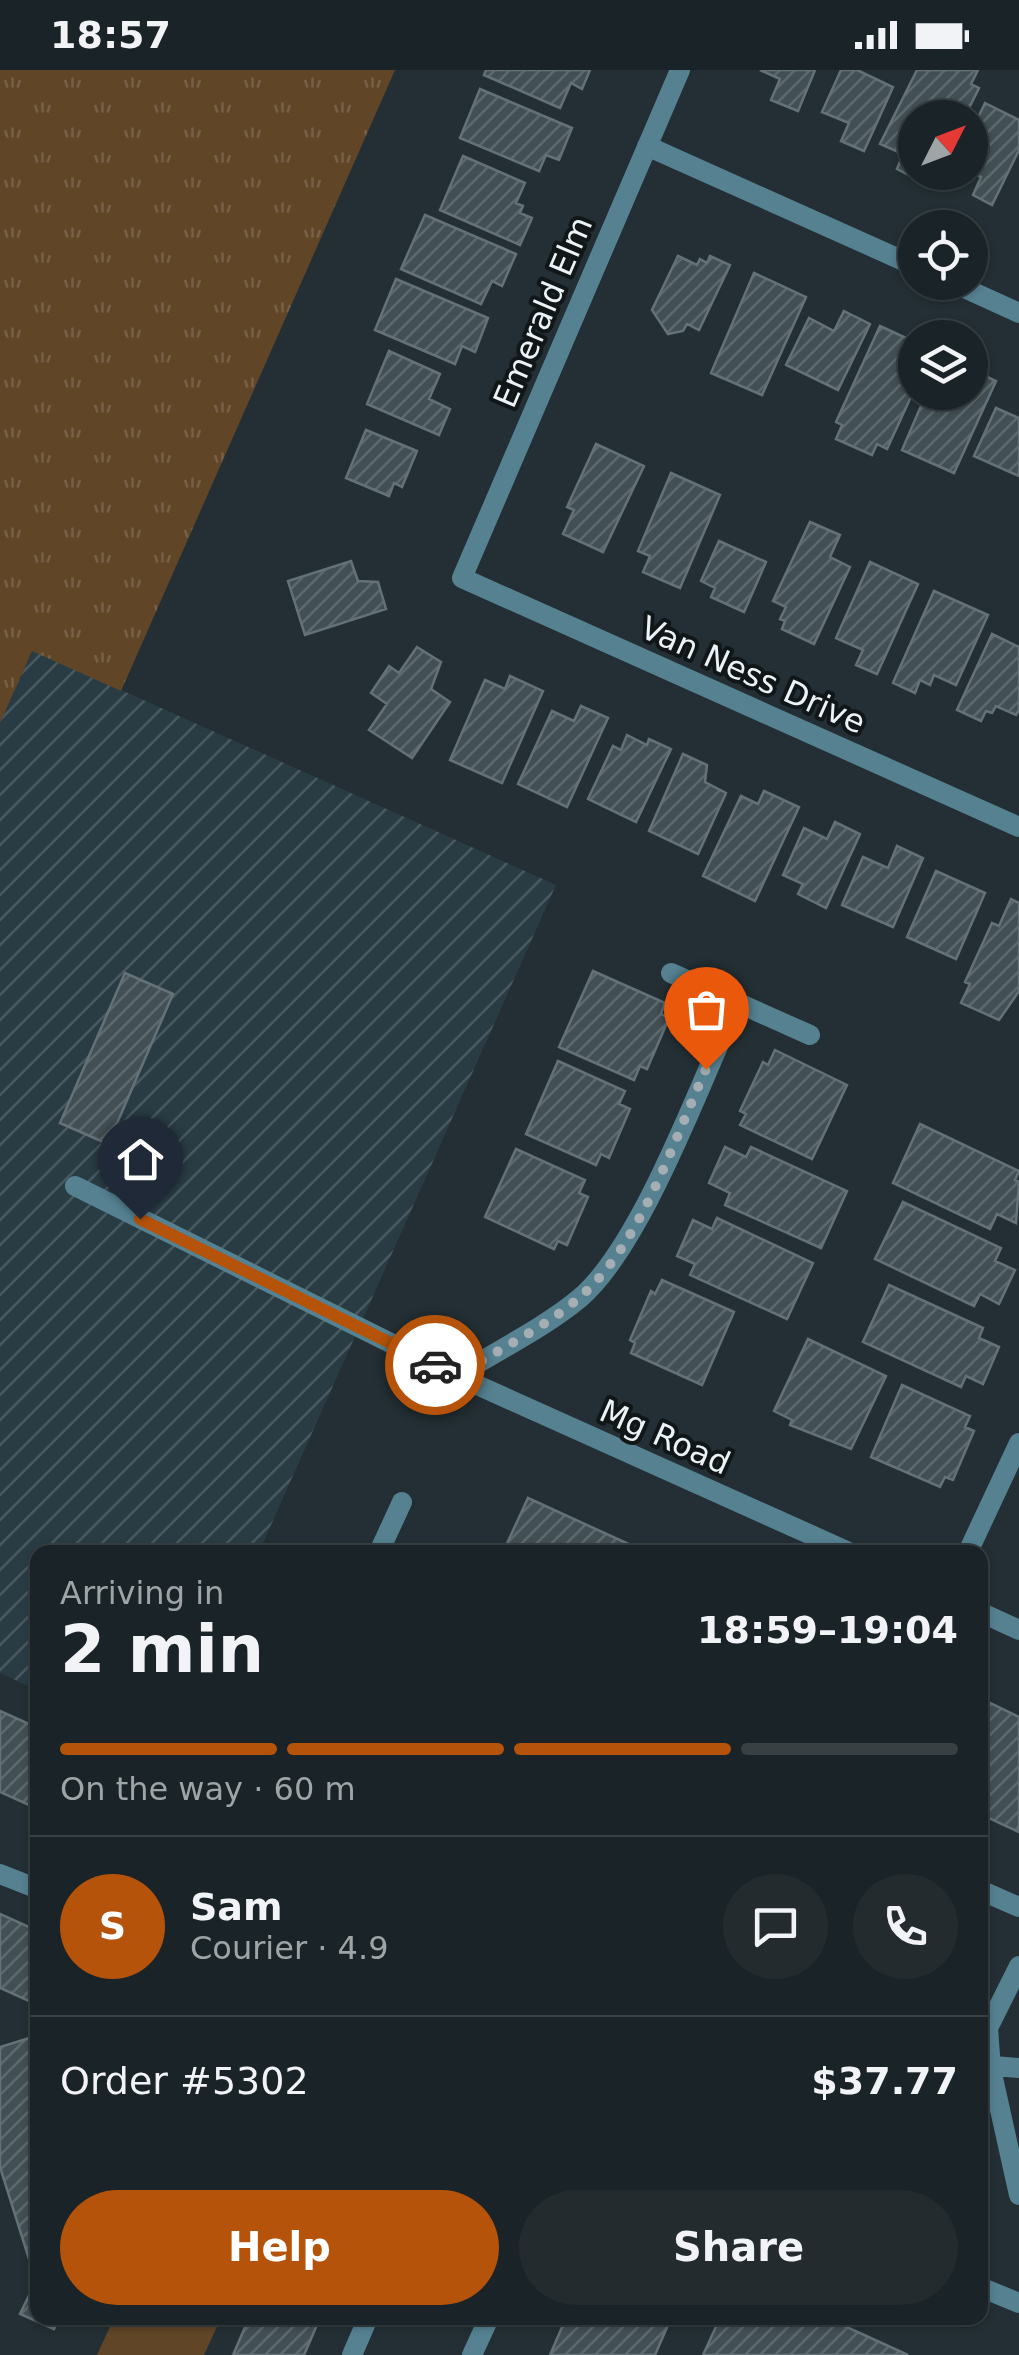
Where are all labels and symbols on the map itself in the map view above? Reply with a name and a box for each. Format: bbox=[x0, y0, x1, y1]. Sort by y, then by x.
north arrow bbox=[898, 100, 988, 190]
street label: Emerald Elm bbox=[486, 211, 600, 413]
street label: Van Ness Drive bbox=[635, 608, 871, 742]
pin bbox=[664, 967, 749, 1070]
pin bbox=[98, 1117, 183, 1220]
courier bbox=[385, 1315, 485, 1415]
street label: Mg Road bbox=[594, 1391, 736, 1483]

